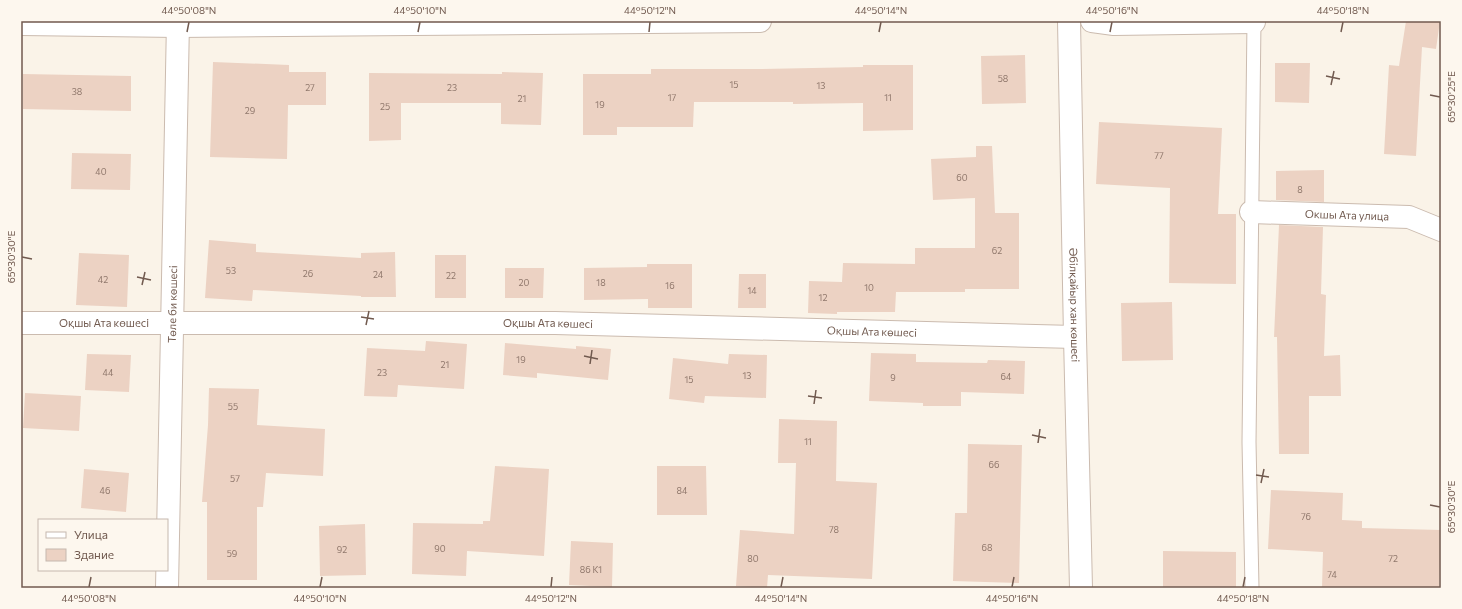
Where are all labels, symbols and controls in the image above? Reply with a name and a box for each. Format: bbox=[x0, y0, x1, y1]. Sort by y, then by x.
text: 44°50'08"N bbox=[162, 4, 216, 16]
text: 44°50'10"N bbox=[393, 4, 447, 16]
text: 44°50'12"N bbox=[624, 4, 676, 16]
text: 44°50'14"N bbox=[855, 4, 907, 16]
text: 44°50'16"N bbox=[1086, 4, 1138, 16]
text: 44°50'18"N bbox=[1317, 4, 1369, 16]
text: 65°30'25"E bbox=[1445, 71, 1457, 123]
house number: 58 bbox=[998, 73, 1008, 84]
house number: 15 bbox=[729, 79, 739, 90]
house number: 13 bbox=[817, 80, 825, 91]
house number: 27 bbox=[305, 82, 315, 93]
house number: 23 bbox=[447, 82, 457, 93]
house number: 38 bbox=[72, 86, 82, 97]
house number: 17 bbox=[668, 92, 677, 103]
house number: 11 bbox=[884, 92, 892, 103]
house number: 21 bbox=[518, 93, 526, 104]
house number: 19 bbox=[595, 99, 605, 110]
house number: 25 bbox=[380, 101, 390, 112]
house number: 29 bbox=[245, 105, 255, 116]
house number: 77 bbox=[1154, 150, 1164, 161]
house number: 40 bbox=[95, 166, 107, 177]
house number: 60 bbox=[956, 172, 968, 183]
house number: 8 bbox=[1297, 184, 1303, 195]
street label: Окшы Ата улица bbox=[1305, 207, 1389, 222]
text: 65°30'30"E bbox=[5, 231, 17, 283]
house number: 62 bbox=[992, 245, 1002, 256]
street label: Әбілқайыр хан көшесі bbox=[1067, 247, 1083, 363]
street label: Төле би көшесі bbox=[165, 265, 179, 343]
house number: 53 bbox=[226, 265, 236, 276]
house number: 26 bbox=[303, 268, 313, 279]
house number: 24 bbox=[373, 269, 384, 280]
house number: 22 bbox=[446, 270, 456, 281]
house number: 42 bbox=[98, 274, 108, 285]
house number: 20 bbox=[519, 277, 530, 288]
house number: 18 bbox=[596, 277, 606, 288]
house number: 16 bbox=[665, 280, 675, 291]
house number: 10 bbox=[864, 282, 874, 293]
house number: 14 bbox=[747, 285, 757, 296]
house number: 12 bbox=[819, 292, 827, 303]
street label: Оқшы Ата көшесі bbox=[59, 316, 149, 329]
street label: Оқшы Ата көшесі bbox=[503, 316, 593, 330]
street label: Оқшы Ата көшесі bbox=[827, 323, 917, 339]
house number: 19 bbox=[516, 354, 526, 365]
house number: 21 bbox=[441, 359, 449, 370]
house number: 44 bbox=[103, 367, 114, 378]
house number: 23 bbox=[377, 367, 387, 378]
house number: 13 bbox=[743, 370, 751, 381]
house number: 64 bbox=[1001, 371, 1012, 382]
house number: 9 bbox=[890, 372, 896, 383]
house number: 15 bbox=[684, 374, 694, 385]
house number: 55 bbox=[228, 401, 238, 412]
house number: 11 bbox=[804, 436, 812, 447]
house number: 66 bbox=[989, 459, 999, 470]
house number: 57 bbox=[230, 473, 240, 484]
text: 65°30'30"E bbox=[1445, 481, 1457, 533]
house number: 46 bbox=[100, 485, 110, 496]
house number: 84 bbox=[677, 485, 688, 496]
house number: 76 bbox=[1301, 511, 1311, 522]
legend bbox=[38, 519, 168, 571]
house number: 78 bbox=[829, 524, 839, 535]
text: Улица bbox=[74, 527, 108, 541]
house number: 68 bbox=[982, 542, 992, 553]
house number: 90 bbox=[434, 543, 446, 554]
house number: 92 bbox=[337, 544, 347, 555]
text: Здание bbox=[74, 547, 114, 561]
house number: 59 bbox=[227, 548, 237, 559]
house number: 80 bbox=[747, 553, 759, 564]
house number: 72 bbox=[1388, 553, 1398, 564]
house number: 86 К1 bbox=[580, 564, 602, 575]
house number: 74 bbox=[1327, 569, 1337, 580]
text: 44°50'08"N bbox=[62, 592, 116, 604]
text: 44°50'10"N bbox=[293, 592, 347, 604]
text: 44°50'12"N bbox=[525, 592, 577, 604]
text: 44°50'14"N bbox=[755, 592, 807, 604]
text: 44°50'16"N bbox=[986, 592, 1038, 604]
text: 44°50'18"N bbox=[1217, 592, 1269, 604]

